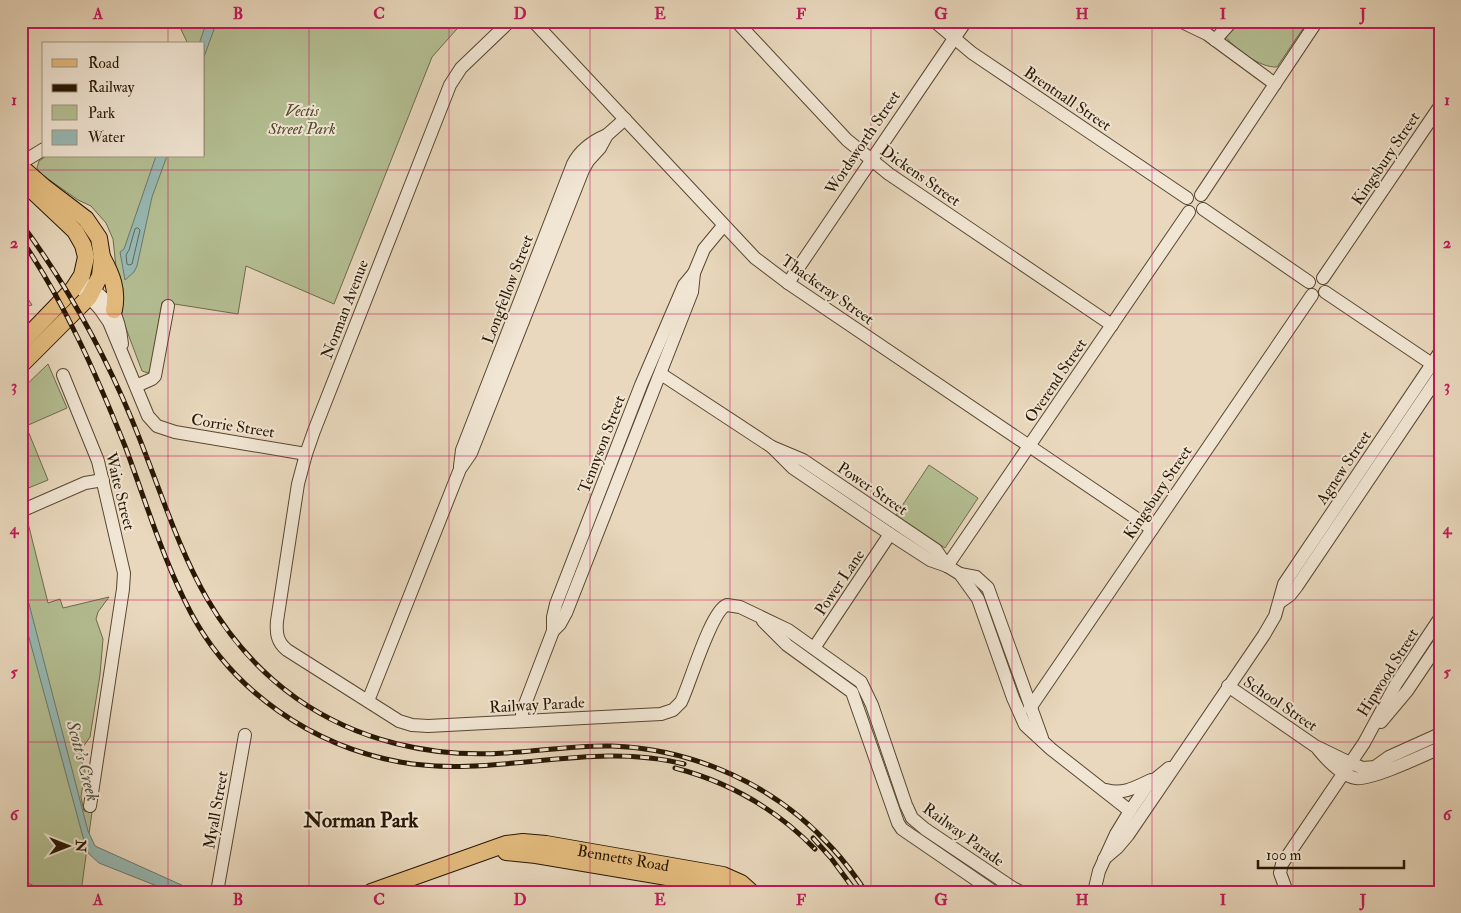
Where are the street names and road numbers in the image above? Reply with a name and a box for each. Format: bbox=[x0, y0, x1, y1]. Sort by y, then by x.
street label: Brentnall Street bbox=[1020, 62, 1115, 135]
street label: Wordsworth Street bbox=[820, 87, 905, 199]
street label: Kingsbury Street bbox=[1347, 108, 1424, 209]
street label: Dickens Street bbox=[876, 141, 964, 211]
street label: Longfellow Street bbox=[478, 232, 538, 347]
street label: Thackeray Street bbox=[777, 250, 878, 329]
street label: Norman Avenue bbox=[317, 257, 373, 362]
street label: Overend Street bbox=[1020, 335, 1091, 426]
street label: Tennyson Street bbox=[574, 393, 630, 496]
street label: Corrie Street bbox=[190, 410, 276, 442]
street label: Agnew Street bbox=[1311, 427, 1376, 509]
street label: Kingsbury Street bbox=[1119, 442, 1196, 543]
street label: Waite Street bbox=[100, 449, 139, 532]
street label: Power Street bbox=[833, 458, 912, 520]
street label: Power Lane bbox=[810, 545, 869, 619]
street label: Hipwood Street bbox=[1353, 625, 1424, 721]
street label: School Street bbox=[1240, 672, 1321, 736]
street label: Railway Parade bbox=[489, 692, 586, 717]
street label: Myall Street bbox=[199, 770, 233, 851]
street label: Railway Parade bbox=[919, 799, 1008, 871]
street label: Bennetts Road bbox=[576, 841, 671, 876]

